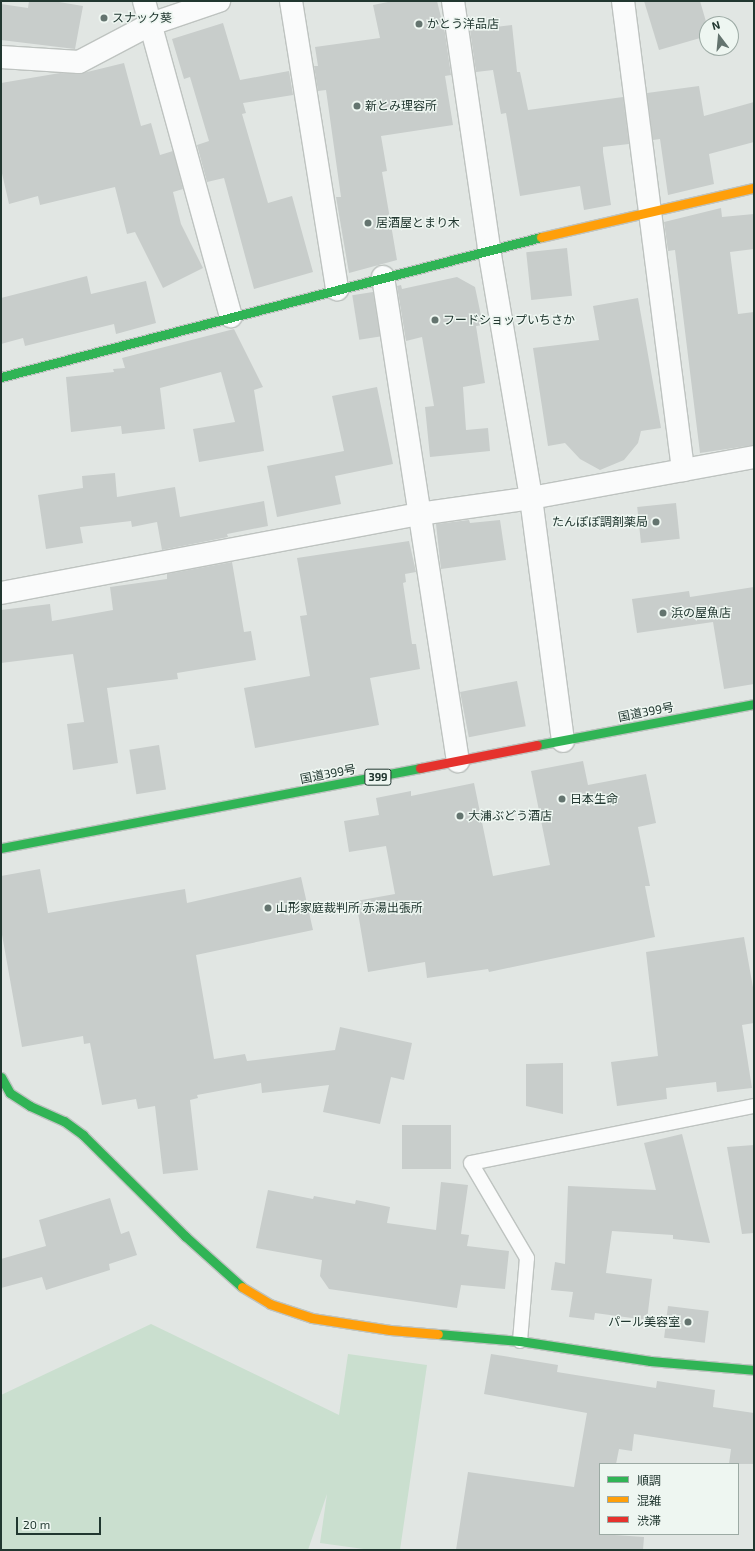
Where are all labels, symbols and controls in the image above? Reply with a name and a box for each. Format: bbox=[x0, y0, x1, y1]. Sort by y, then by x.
place label: スナック葵 bbox=[112, 11, 172, 25]
marker: スナック葵 bbox=[99, 13, 109, 23]
north arrow bbox=[699, 16, 739, 56]
place label: かとう洋品店 bbox=[427, 17, 499, 31]
text: N bbox=[710, 18, 721, 32]
marker: かとう洋品店 bbox=[414, 19, 424, 29]
place label: 新とみ理容所 bbox=[365, 99, 437, 113]
marker: 新とみ理容所 bbox=[352, 101, 362, 111]
place label: 居酒屋とまり木 bbox=[376, 216, 460, 230]
marker: 居酒屋とまり木 bbox=[363, 218, 373, 228]
place label: フードショップいちさか bbox=[443, 313, 575, 327]
marker: フードショップいちさか bbox=[430, 315, 440, 325]
place label: たんぽぽ調剤薬局 bbox=[552, 515, 648, 529]
marker: たんぽぽ調剤薬局 bbox=[651, 517, 661, 527]
place label: 浜の屋魚店 bbox=[671, 606, 731, 620]
marker: 浜の屋魚店 bbox=[658, 608, 668, 618]
street label: 国道399号 bbox=[617, 700, 675, 724]
street label: 国道399号 bbox=[299, 762, 357, 786]
road number: 399 bbox=[364, 768, 392, 786]
place label: 日本生命 bbox=[570, 792, 618, 806]
marker: 日本生命 bbox=[557, 794, 567, 804]
place label: 大浦ぶどう酒店 bbox=[468, 809, 552, 823]
marker: 大浦ぶどう酒店 bbox=[455, 811, 465, 821]
place label: 山形家庭裁判所 赤湯出張所 bbox=[276, 901, 423, 915]
marker: 山形家庭裁判所 赤湯出張所 bbox=[263, 903, 273, 913]
place label: パール美容室 bbox=[608, 1315, 680, 1329]
marker: パール美容室 bbox=[683, 1317, 693, 1327]
legend bbox=[599, 1463, 739, 1535]
text: 順調 bbox=[637, 1473, 661, 1487]
text: 混雑 bbox=[637, 1493, 661, 1507]
scale bar bbox=[18, 1509, 103, 1535]
text: 渋滞 bbox=[637, 1513, 661, 1527]
text: 20 m bbox=[23, 1517, 50, 1531]

